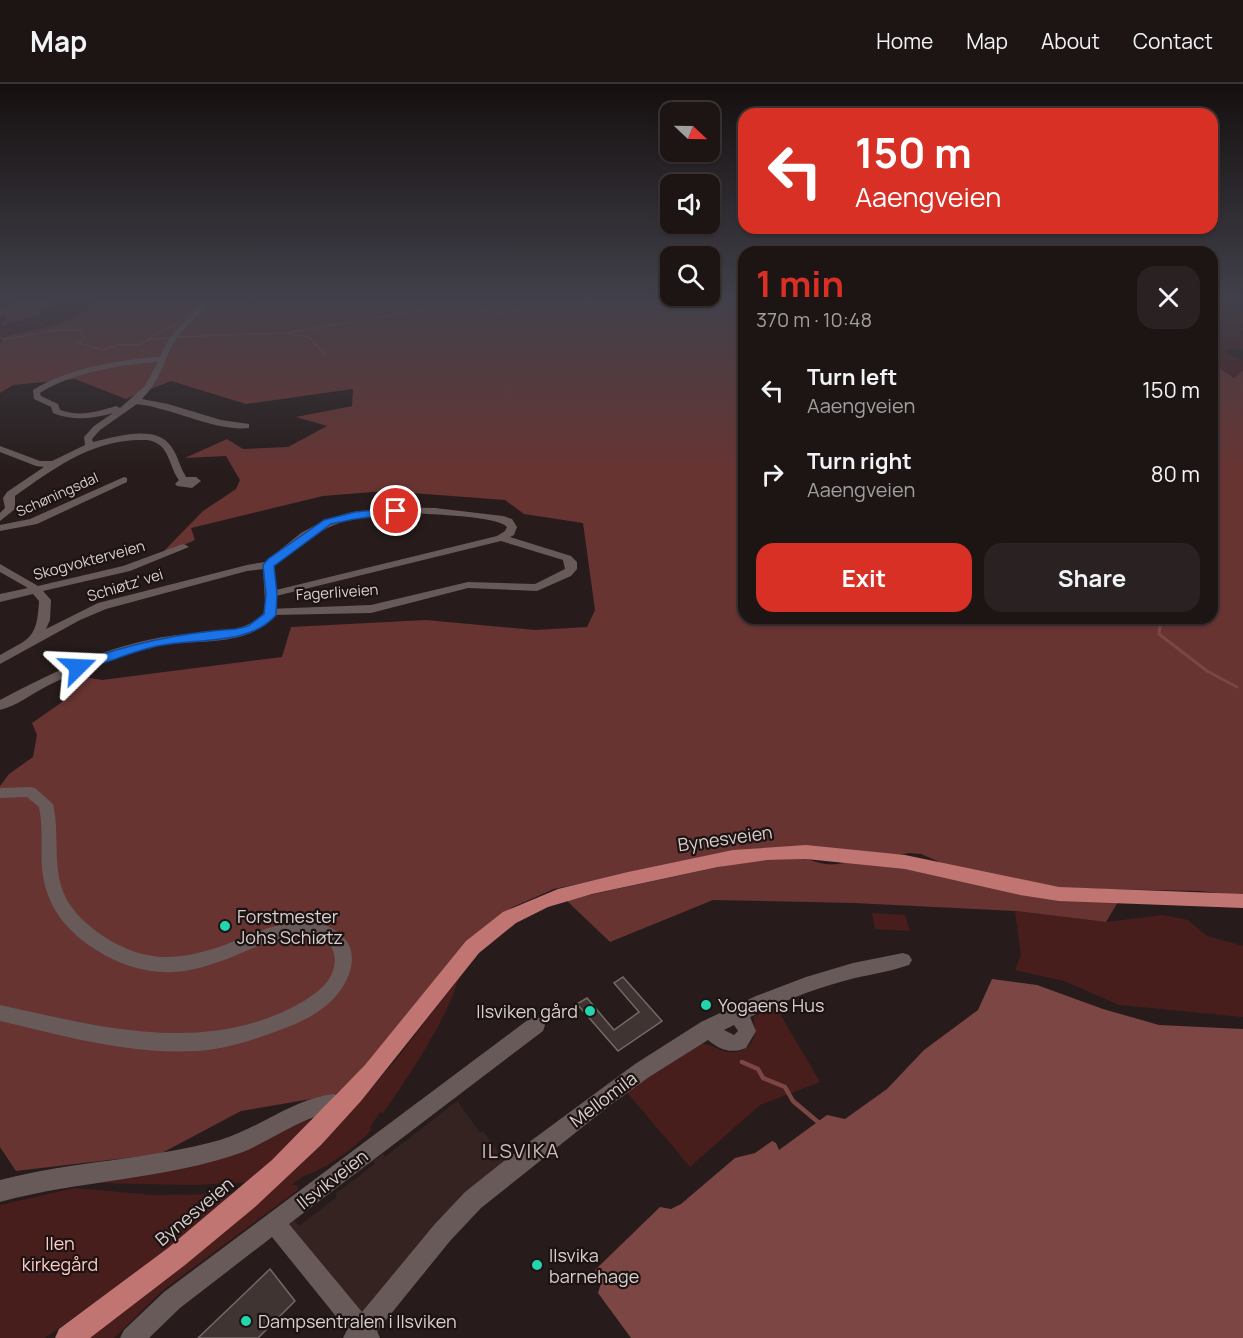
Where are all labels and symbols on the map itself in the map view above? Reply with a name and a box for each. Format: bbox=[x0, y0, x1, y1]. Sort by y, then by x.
north arrow bbox=[660, 102, 720, 162]
street label: Schøningsdal bbox=[13, 467, 101, 521]
pin bbox=[370, 485, 421, 536]
street label: Skogvokterveien bbox=[31, 535, 147, 585]
street label: Schiøtz' vei bbox=[84, 563, 166, 607]
street label: Fagerliveien bbox=[295, 579, 379, 605]
position arrow bbox=[46, 635, 110, 699]
street label: Bynesveien bbox=[676, 819, 774, 857]
place label: Forstmester Johs Schiøtz bbox=[237, 904, 343, 949]
marker: Forstmester Johs Schiøtz bbox=[218, 919, 232, 933]
place label: Yogaens Hus bbox=[718, 993, 824, 1017]
marker: Yogaens Hus bbox=[699, 998, 713, 1012]
place label: Ilsviken gård bbox=[476, 999, 578, 1023]
marker: Ilsviken gård bbox=[583, 1004, 597, 1018]
street label: Mellomila bbox=[564, 1066, 642, 1132]
district label: ILSVIKA bbox=[482, 1137, 560, 1164]
street label: Ilsvikveien bbox=[291, 1144, 373, 1214]
street label: Bynesveien bbox=[150, 1171, 238, 1251]
park label: Ilen kirkegård bbox=[22, 1231, 98, 1276]
place label: Ilsvika barnehage bbox=[549, 1243, 639, 1288]
marker: Ilsvika barnehage bbox=[530, 1258, 544, 1272]
place label: Dampsentralen i Ilsviken bbox=[258, 1309, 457, 1333]
marker: Dampsentralen i Ilsviken bbox=[239, 1314, 253, 1328]

